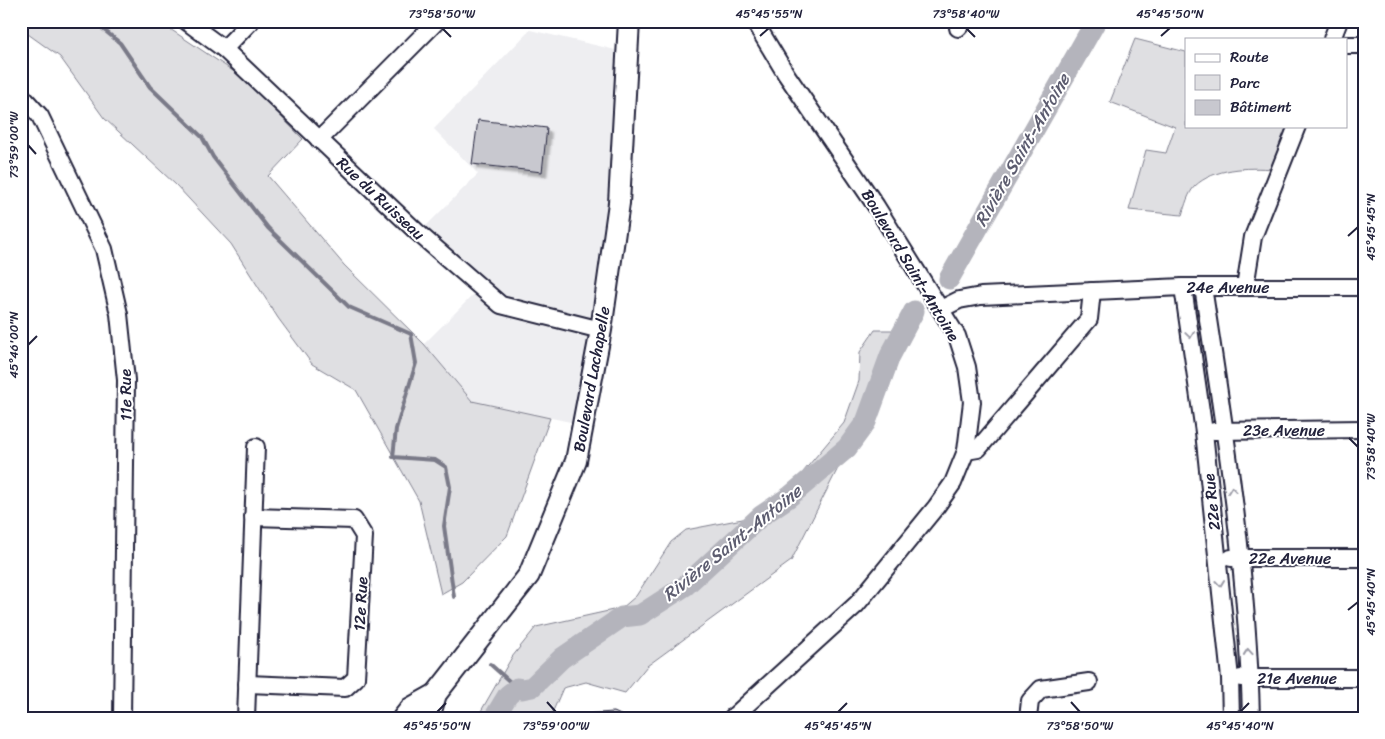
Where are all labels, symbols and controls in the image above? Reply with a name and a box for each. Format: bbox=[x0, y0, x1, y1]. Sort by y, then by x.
text: 73°58'50"W bbox=[409, 3, 476, 25]
text: 45°45'55"N bbox=[735, 3, 803, 25]
text: 73°58'40"W bbox=[933, 3, 1000, 25]
text: 45°45'50"N bbox=[1136, 3, 1204, 25]
legend bbox=[1185, 38, 1348, 128]
text: Route bbox=[1230, 44, 1269, 70]
water label: Rivière Saint-Antoine bbox=[965, 66, 1080, 232]
text: Parc bbox=[1230, 70, 1260, 96]
text: Bâtiment bbox=[1230, 94, 1292, 120]
text: 73°59'00"W bbox=[3, 111, 25, 179]
street label: Rue du Ruisseau bbox=[330, 149, 432, 248]
street label: Boulevard Saint-Antoine bbox=[853, 183, 968, 347]
text: 45°45'45"N bbox=[1360, 193, 1382, 261]
street label: 24e Avenue bbox=[1186, 273, 1270, 302]
street label: Boulevard Lachapelle bbox=[564, 304, 619, 454]
text: 45°46'00"N bbox=[3, 311, 25, 379]
one-way arrow bbox=[1184, 332, 1195, 340]
street label: 11e Rue bbox=[111, 368, 140, 421]
text: 73°58'40"W bbox=[1360, 413, 1382, 480]
street label: 23e Avenue bbox=[1243, 416, 1325, 445]
street label: 22e Rue bbox=[1194, 472, 1229, 532]
water label: Rivière Saint-Antoine bbox=[655, 475, 811, 609]
one-way arrow bbox=[1227, 486, 1238, 494]
street label: 22e Avenue bbox=[1249, 544, 1331, 573]
text: 45°45'40"N bbox=[1360, 567, 1382, 636]
street label: 12e Rue bbox=[345, 576, 376, 632]
one-way arrow bbox=[1214, 580, 1225, 588]
one-way arrow bbox=[1243, 647, 1254, 655]
street label: 21e Avenue bbox=[1257, 664, 1337, 693]
text: 45°45'50"N bbox=[403, 715, 471, 737]
text: 73°59'00"W bbox=[522, 715, 590, 737]
text: 45°45'45"N bbox=[804, 715, 872, 737]
text: 73°58'50"W bbox=[1047, 715, 1114, 737]
text: 45°45'40"N bbox=[1206, 715, 1275, 737]

